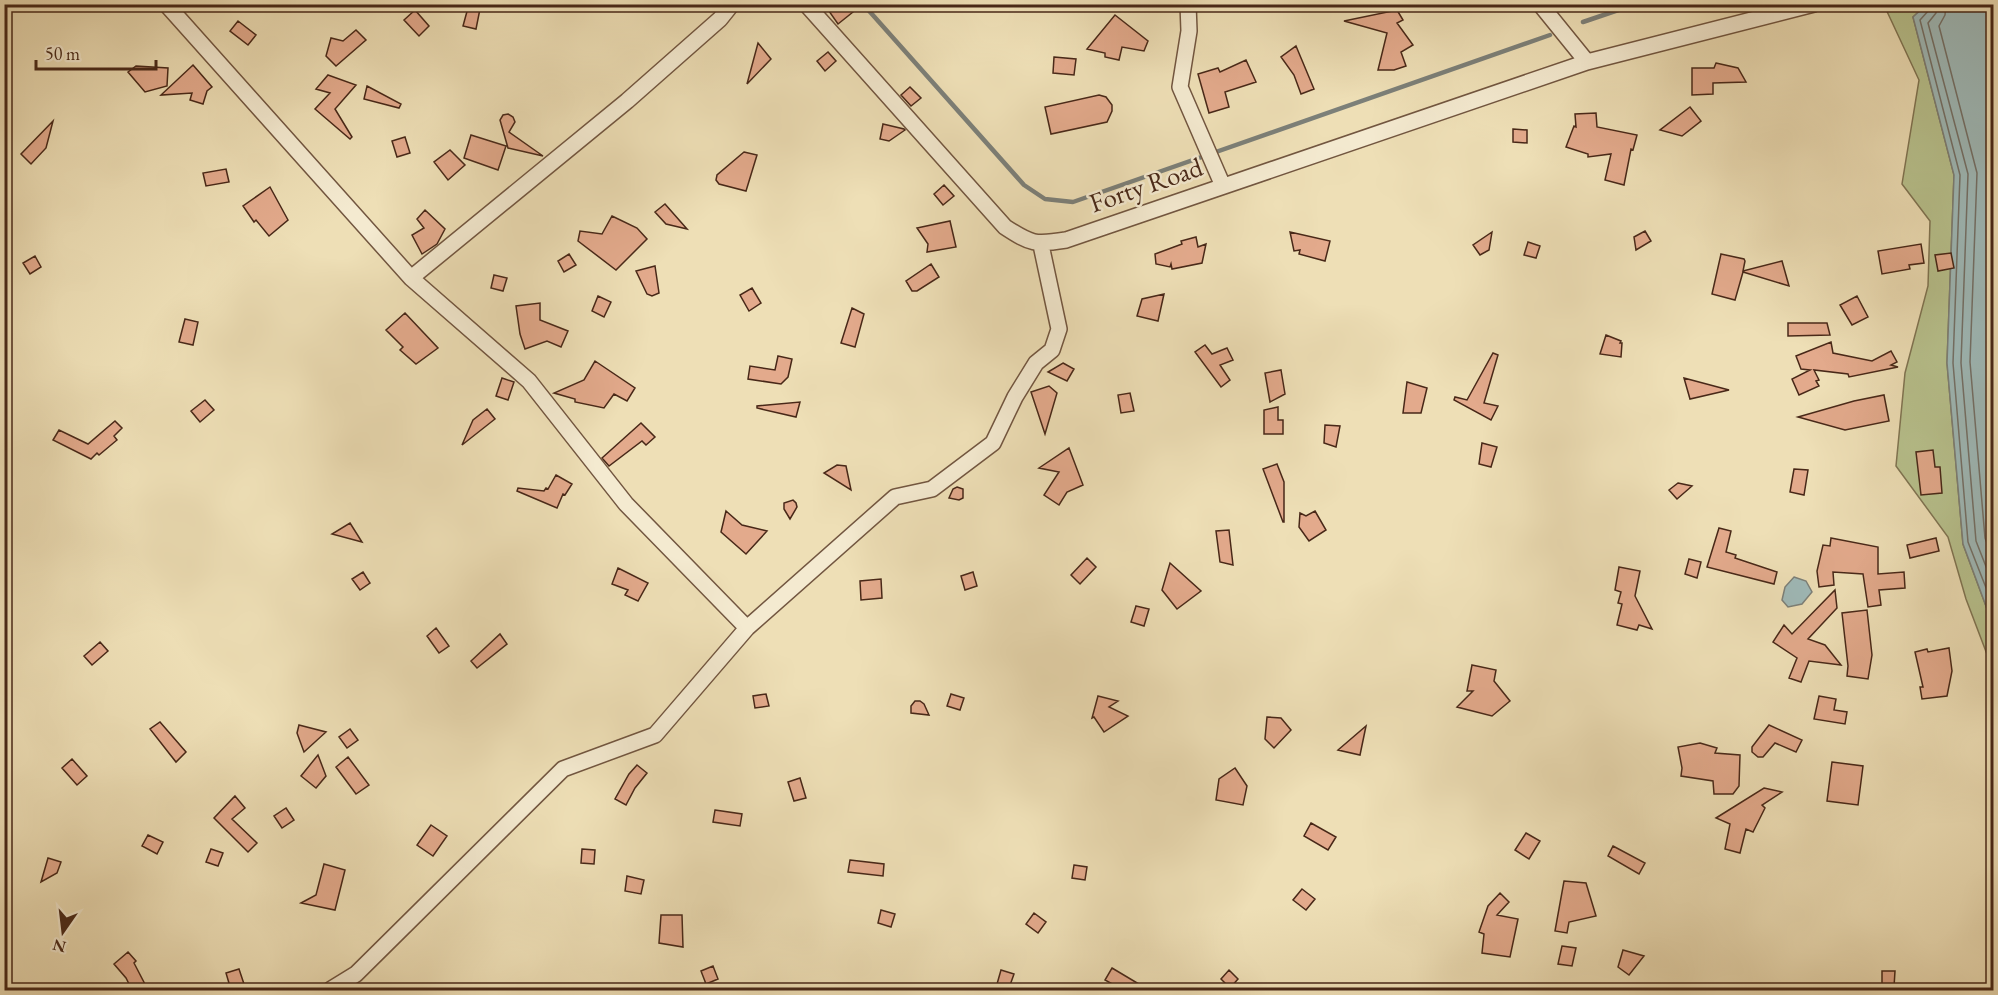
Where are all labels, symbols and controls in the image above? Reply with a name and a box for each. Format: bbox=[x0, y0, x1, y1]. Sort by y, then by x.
scale bar bbox=[36, 33, 156, 71]
text: 50 m bbox=[45, 42, 80, 65]
street label: Forty Road bbox=[1085, 149, 1207, 220]
north arrow bbox=[33, 902, 93, 962]
text: N bbox=[51, 934, 68, 958]

